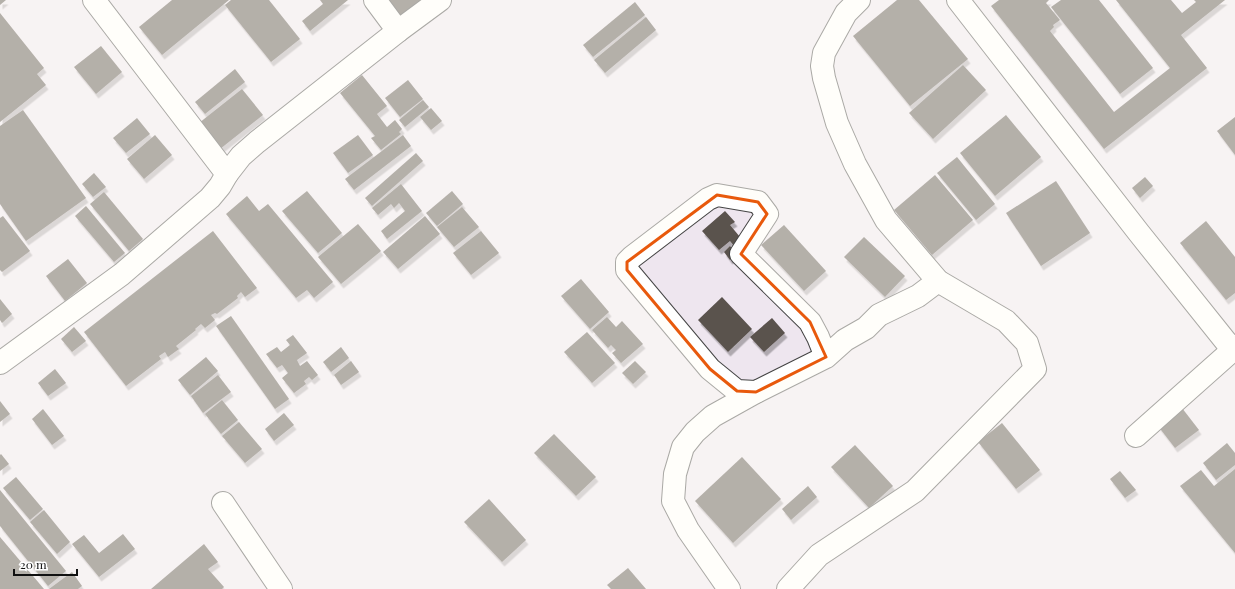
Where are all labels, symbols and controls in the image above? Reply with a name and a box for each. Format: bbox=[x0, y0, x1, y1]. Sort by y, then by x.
scale bar bbox=[14, 551, 77, 577]
text: 20 m bbox=[20, 556, 47, 572]

